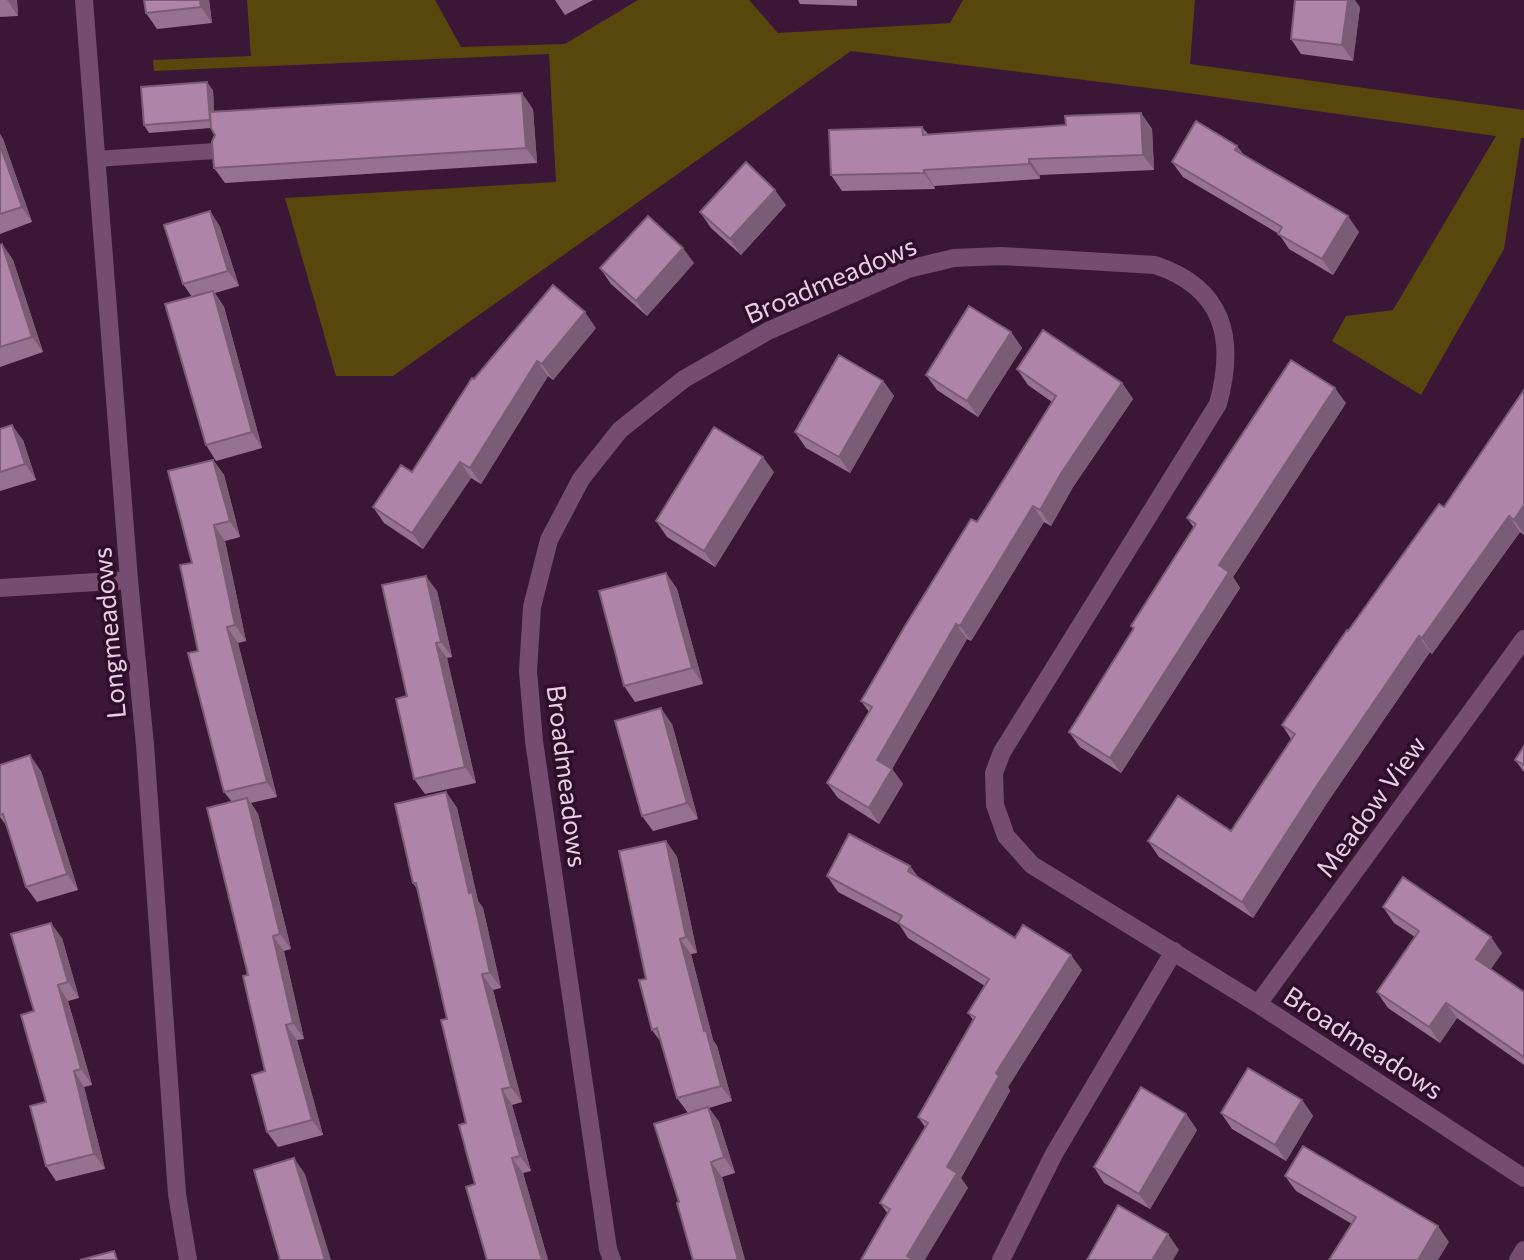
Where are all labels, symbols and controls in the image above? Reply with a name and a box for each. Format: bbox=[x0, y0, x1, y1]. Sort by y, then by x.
street label: Broadmeadows bbox=[739, 229, 921, 329]
street label: Longmeadows bbox=[85, 546, 131, 720]
street label: Broadmeadows bbox=[541, 683, 595, 869]
street label: Meadow View bbox=[1308, 729, 1432, 883]
street label: Broadmeadows bbox=[1279, 979, 1449, 1105]

